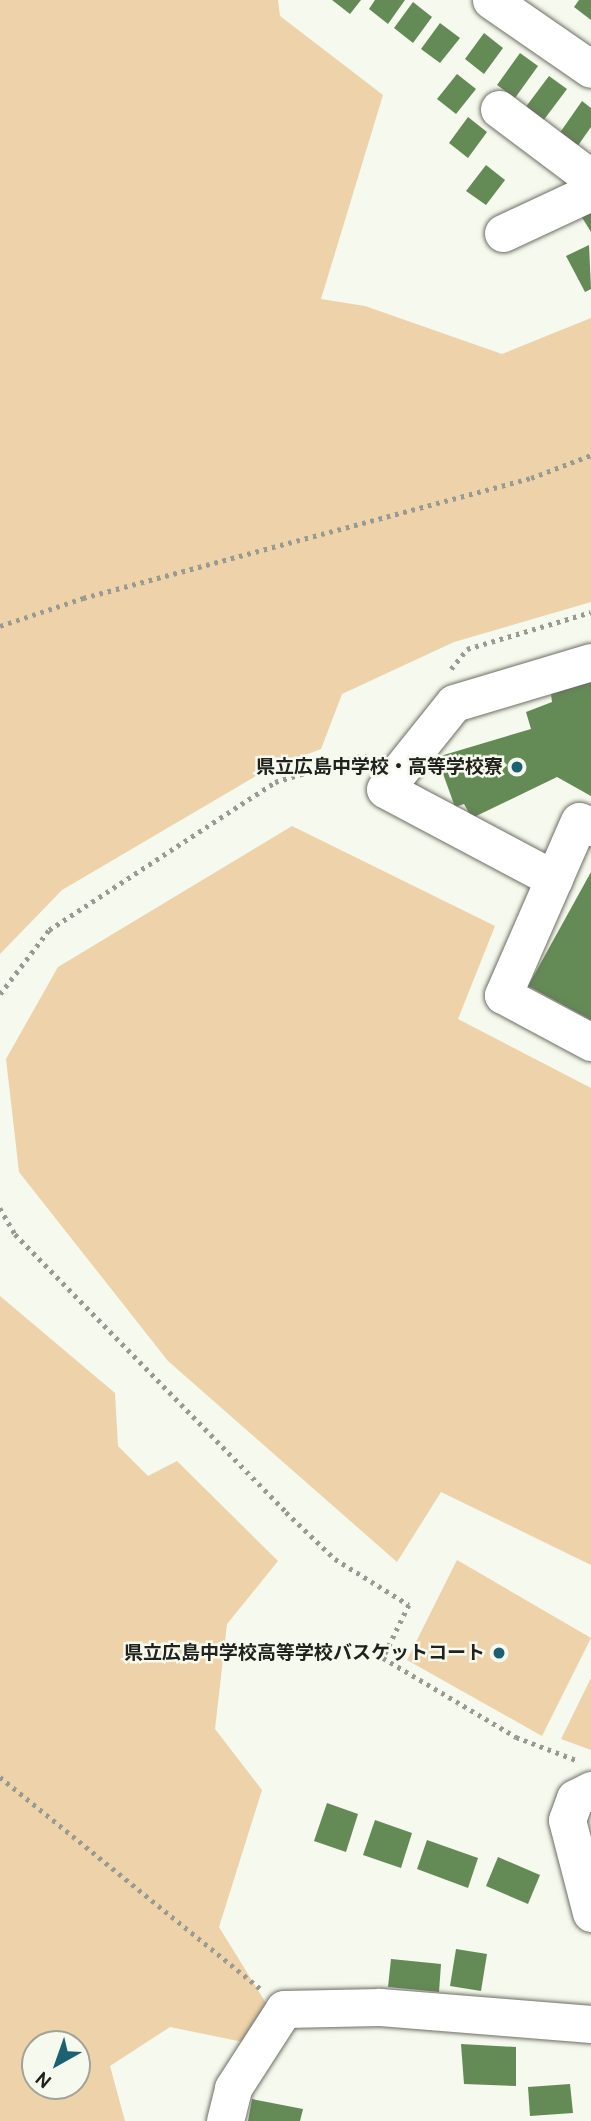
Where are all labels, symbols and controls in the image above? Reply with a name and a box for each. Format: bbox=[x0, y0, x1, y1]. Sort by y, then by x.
place label: 県立広島中学校・高等学校寮 bbox=[256, 756, 503, 778]
marker: 県立広島中学校・高等学校寮 bbox=[509, 759, 525, 775]
place label: 県立広島中学校高等学校バスケットコート bbox=[124, 1642, 485, 1664]
marker: 県立広島中学校高等学校バスケットコート bbox=[491, 1645, 507, 1661]
north arrow bbox=[21, 2030, 91, 2100]
text: N bbox=[31, 2067, 56, 2093]

